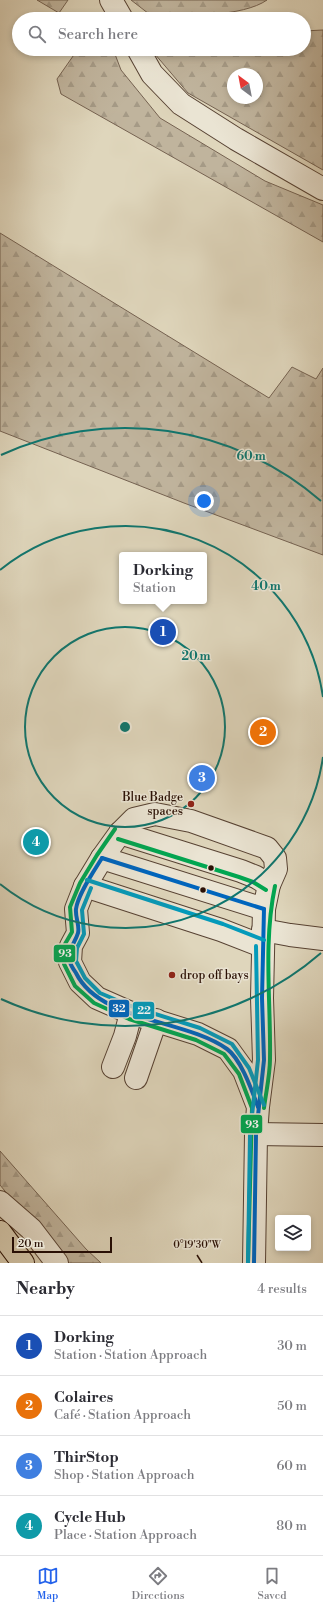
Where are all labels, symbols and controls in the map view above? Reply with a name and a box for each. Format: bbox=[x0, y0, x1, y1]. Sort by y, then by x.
search box bbox=[12, 12, 311, 56]
icon: search bbox=[26, 23, 48, 45]
text: Search here bbox=[58, 25, 138, 44]
north arrow bbox=[227, 68, 263, 104]
text: 60 m bbox=[236, 449, 266, 464]
your location bbox=[194, 491, 214, 511]
popup bbox=[119, 552, 207, 604]
text: Dorking bbox=[133, 561, 193, 580]
text: 40 m bbox=[251, 579, 281, 594]
text: Station bbox=[133, 580, 176, 596]
pin: 1 bbox=[150, 617, 176, 647]
text: 20 m bbox=[181, 649, 211, 664]
pin: 2 bbox=[250, 717, 276, 747]
centre of rings bbox=[118, 720, 132, 734]
pin: 3 bbox=[189, 763, 215, 793]
place label: Blue Badge spaces bbox=[121, 790, 183, 819]
marker: Blue Badge spaces bbox=[186, 799, 196, 809]
pin: 4 bbox=[23, 827, 49, 857]
unlabelled marker bbox=[206, 863, 216, 873]
unlabelled marker bbox=[198, 885, 208, 895]
line badge: 93 bbox=[53, 944, 76, 963]
text: 93 bbox=[58, 947, 72, 961]
place label: drop off bays bbox=[180, 968, 249, 983]
marker: drop off bays bbox=[167, 970, 177, 980]
line badge: 32 bbox=[108, 999, 130, 1018]
line badge: 22 bbox=[132, 1001, 155, 1020]
text: 32 bbox=[112, 1002, 126, 1016]
text: 22 bbox=[137, 1004, 151, 1018]
line badge: 93 bbox=[240, 1114, 263, 1134]
text: 93 bbox=[245, 1118, 259, 1132]
map controls bbox=[275, 1215, 311, 1251]
button: layers bbox=[275, 1215, 311, 1251]
scale bar bbox=[12, 1235, 112, 1254]
text: 20 m bbox=[18, 1237, 43, 1251]
text: 0°19'30"W bbox=[173, 1239, 222, 1251]
text: Nearby bbox=[16, 1278, 75, 1300]
text: 4 results bbox=[257, 1281, 307, 1297]
text: Dorking bbox=[54, 1328, 114, 1347]
text: 1 bbox=[26, 1338, 32, 1354]
text: 30 m bbox=[277, 1338, 307, 1354]
text: Station · Station Approach bbox=[54, 1347, 207, 1363]
text: Colaires bbox=[54, 1388, 113, 1407]
text: 2 bbox=[25, 1398, 33, 1414]
text: 50 m bbox=[277, 1398, 307, 1414]
text: Café · Station Approach bbox=[54, 1407, 191, 1423]
text: ThirStop bbox=[54, 1448, 119, 1467]
text: 3 bbox=[25, 1458, 33, 1474]
text: 60 m bbox=[276, 1458, 307, 1474]
text: Shop · Station Approach bbox=[54, 1467, 195, 1483]
text: Cycle Hub bbox=[54, 1508, 126, 1527]
text: 4 bbox=[25, 1518, 33, 1534]
text: 80 m bbox=[276, 1518, 307, 1534]
text: Place · Station Approach bbox=[54, 1527, 197, 1543]
tab: Map bbox=[37, 1565, 59, 1603]
tab: Directions bbox=[132, 1565, 185, 1603]
tab: Saved bbox=[258, 1565, 286, 1603]

